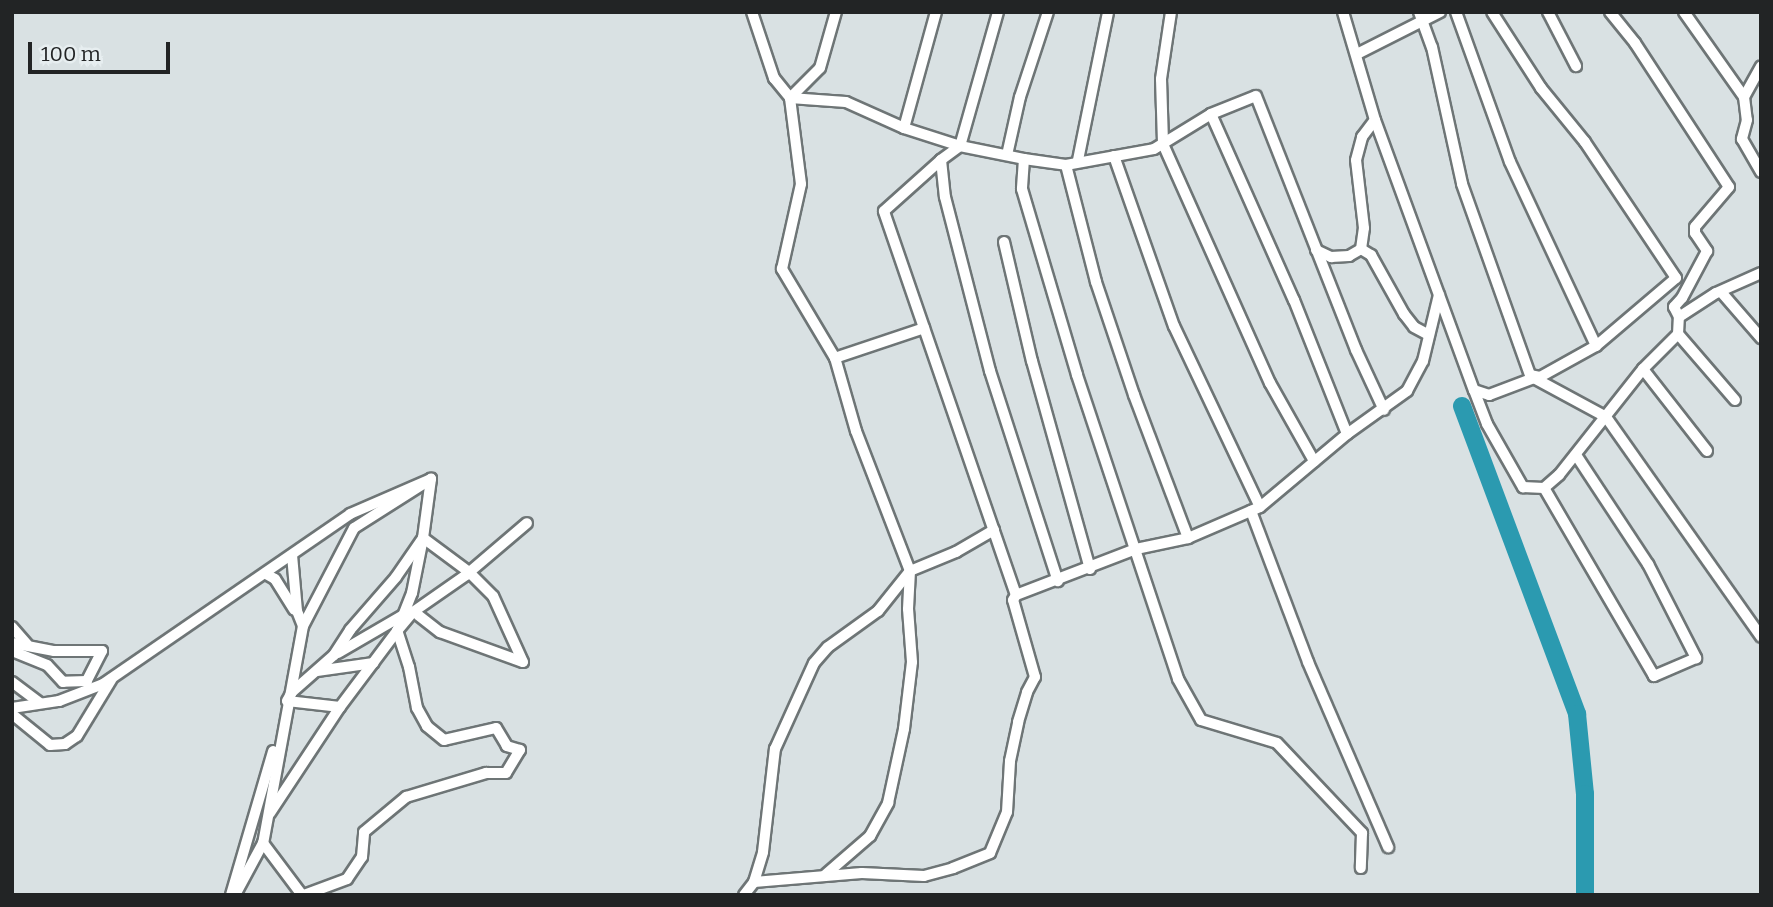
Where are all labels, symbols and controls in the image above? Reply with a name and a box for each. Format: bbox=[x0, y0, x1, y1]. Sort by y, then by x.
scale bar bbox=[32, 28, 173, 72]
text: 100 m bbox=[41, 41, 101, 67]

